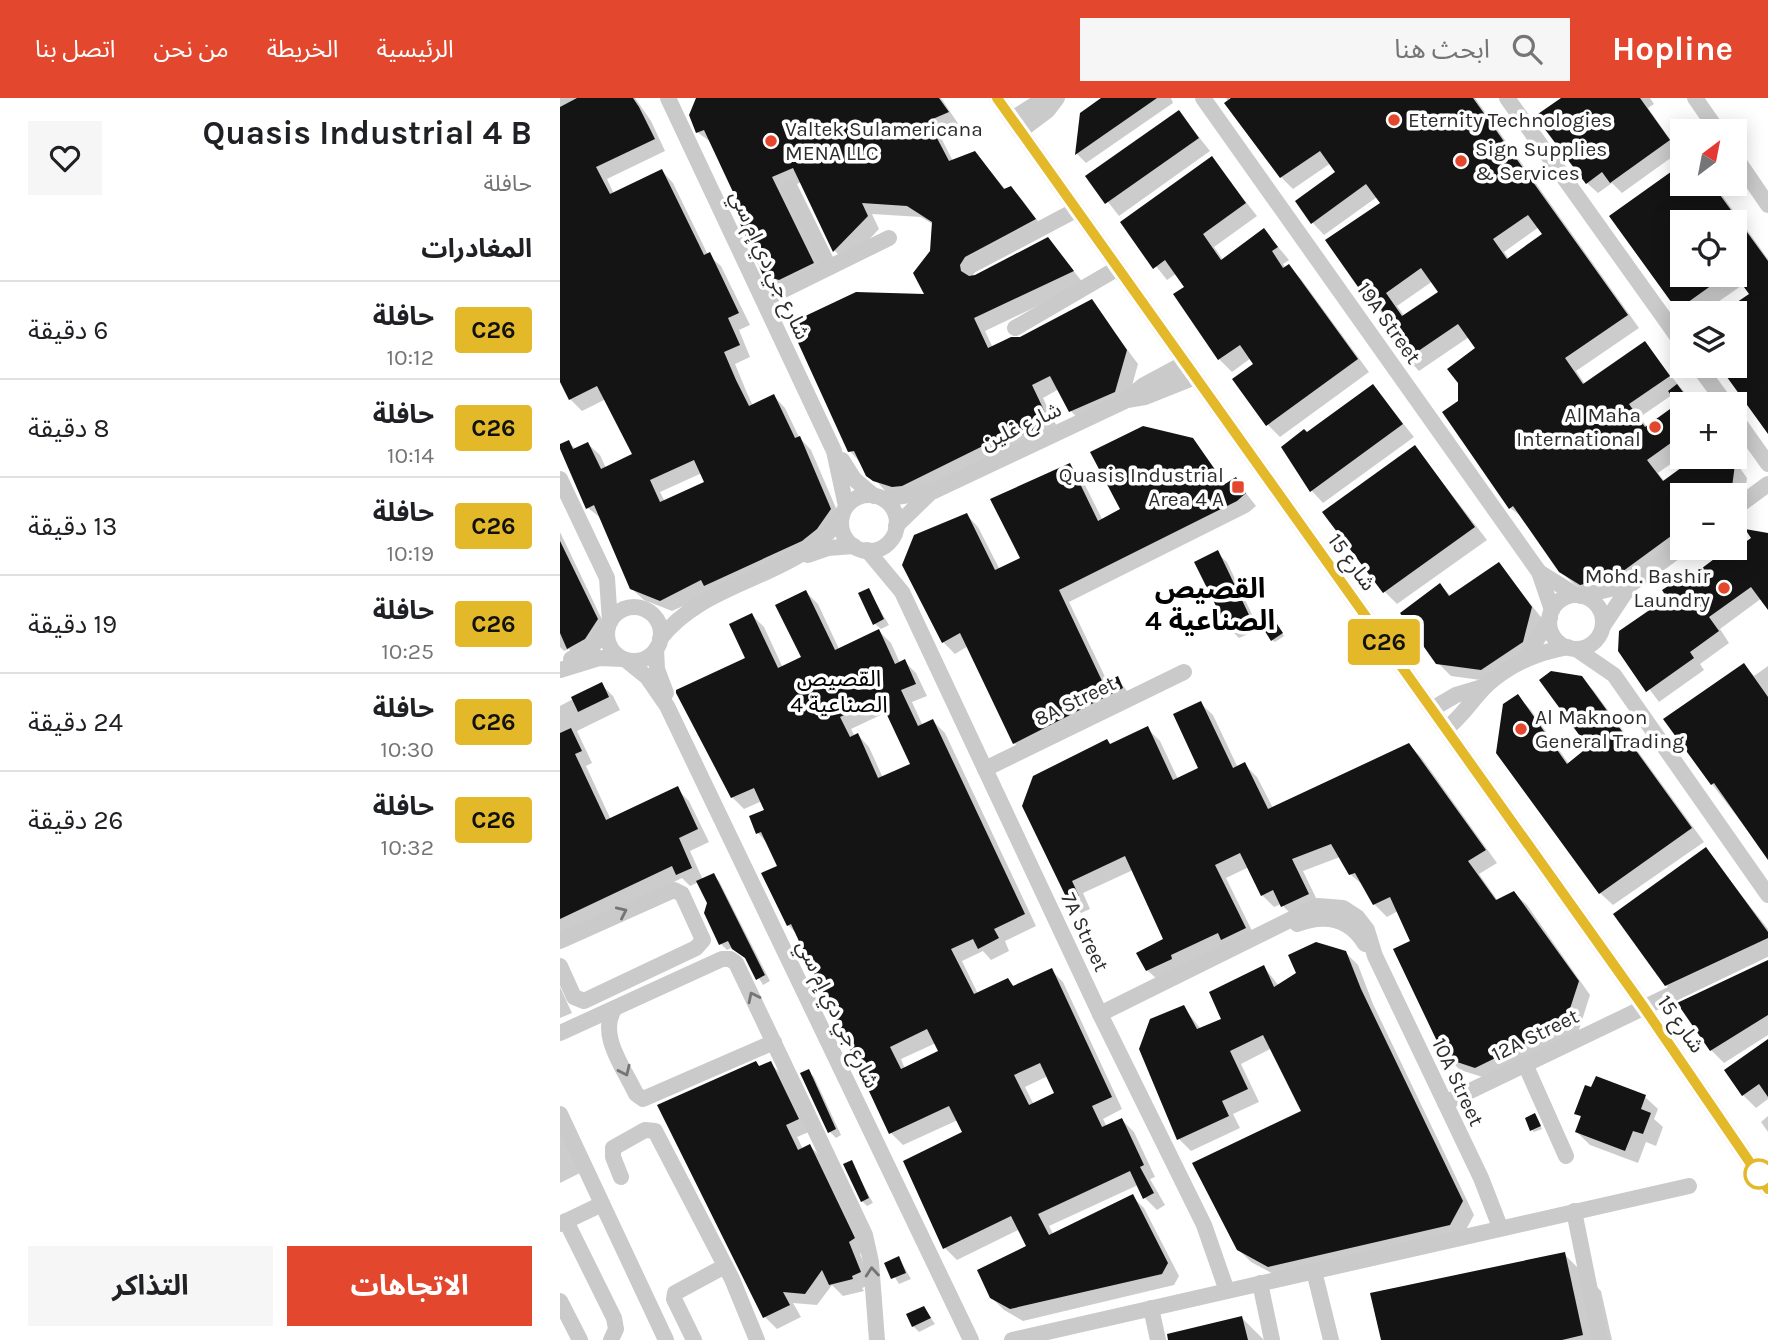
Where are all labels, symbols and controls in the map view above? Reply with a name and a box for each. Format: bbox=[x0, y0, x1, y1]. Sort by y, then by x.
search box bbox=[1080, 18, 1570, 81]
icon: search bbox=[1508, 30, 1546, 68]
text: Hopline bbox=[1612, 30, 1733, 68]
text: ابحث هنا bbox=[1394, 34, 1490, 65]
text: اتصل بنا bbox=[35, 35, 116, 63]
text: من نحن bbox=[154, 35, 229, 63]
text: الخريطة bbox=[267, 35, 339, 63]
text: الرئيسية bbox=[377, 35, 454, 63]
place label: Eternity Technologies bbox=[1408, 108, 1612, 132]
marker: Eternity Technologies bbox=[1386, 112, 1402, 128]
text: Quasis Industrial 4 B bbox=[203, 114, 532, 152]
place label: Valtek Sulamericana MENA LLC bbox=[785, 117, 983, 165]
north arrow bbox=[1670, 119, 1746, 196]
map controls bbox=[1670, 119, 1747, 560]
button: heart bbox=[28, 121, 102, 195]
marker: Valtek Sulamericana MENA LLC bbox=[763, 133, 779, 149]
place label: Sign Supplies & Services bbox=[1475, 137, 1607, 185]
marker: Sign Supplies & Services bbox=[1453, 153, 1469, 169]
text: حافلة bbox=[483, 170, 532, 197]
street label: شارع جي دي إم سي bbox=[721, 187, 815, 345]
button: locate bbox=[1670, 210, 1747, 287]
text: المغادرات bbox=[421, 233, 532, 264]
street label: 19A Street bbox=[1352, 278, 1426, 368]
text: حافلة bbox=[373, 301, 434, 332]
button: layers bbox=[1670, 301, 1747, 378]
text: 6 دقيقة bbox=[28, 315, 108, 346]
text: C26 bbox=[471, 316, 516, 344]
text: 10:12 bbox=[387, 344, 434, 371]
button: + bbox=[1670, 392, 1747, 469]
street label: شارع غلين bbox=[977, 397, 1066, 458]
text: حافلة bbox=[373, 399, 434, 430]
place label: Al Maha International bbox=[1516, 403, 1641, 451]
text: 8 دقيقة bbox=[28, 413, 109, 444]
text: C26 bbox=[471, 414, 516, 442]
marker: Al Maha International bbox=[1647, 419, 1663, 435]
text: 10:14 bbox=[387, 442, 434, 469]
place label: Quasis Industrial Area 4 A bbox=[1059, 463, 1224, 511]
marker: Quasis Industrial Area 4 A bbox=[1230, 479, 1246, 495]
button: − bbox=[1670, 483, 1747, 560]
text: حافلة bbox=[373, 497, 434, 528]
text: 13 دقيقة bbox=[28, 511, 117, 542]
text: C26 bbox=[471, 512, 516, 540]
street label: شارع 15 bbox=[1321, 529, 1381, 597]
text: 10:19 bbox=[387, 540, 434, 567]
place label: Mohd. Bashir Laundry bbox=[1585, 564, 1710, 612]
district label: القصيص الصناعية 4 bbox=[1145, 572, 1275, 637]
marker: Mohd. Bashir Laundry bbox=[1716, 580, 1732, 596]
text: حافلة bbox=[373, 595, 434, 626]
text: 19 دقيقة bbox=[28, 609, 117, 640]
text: C26 bbox=[471, 610, 516, 638]
line badge: C26 bbox=[1344, 619, 1424, 665]
text: C26 bbox=[1362, 628, 1406, 656]
text: 10:25 bbox=[381, 638, 434, 665]
district label: القصيص الصناعية 4 bbox=[790, 665, 888, 718]
street label: 8A Street bbox=[1030, 671, 1120, 731]
text: حافلة bbox=[373, 693, 434, 724]
place label: Al Maknoon General Trading bbox=[1535, 705, 1684, 753]
text: 24 دقيقة bbox=[28, 707, 123, 738]
text: C26 bbox=[471, 708, 516, 736]
marker: Al Maknoon General Trading bbox=[1513, 721, 1529, 737]
text: 10:30 bbox=[380, 736, 434, 763]
text: حافلة bbox=[373, 791, 434, 822]
text: 26 دقيقة bbox=[28, 805, 123, 836]
text: C26 bbox=[471, 806, 516, 834]
text: 10:32 bbox=[381, 834, 434, 861]
street label: 7A Street bbox=[1056, 889, 1114, 975]
one-way arrow bbox=[615, 907, 627, 921]
street label: شارع جي دي إم سي bbox=[788, 936, 884, 1094]
street label: شارع 15 bbox=[1650, 991, 1709, 1059]
one-way arrow bbox=[747, 992, 761, 1004]
street label: 12A Street bbox=[1488, 1004, 1583, 1066]
street label: 10A Street bbox=[1427, 1034, 1489, 1130]
one-way arrow bbox=[617, 1063, 631, 1076]
unlabelled marker bbox=[1744, 1159, 1768, 1189]
button: التذاكر bbox=[28, 1246, 273, 1326]
button: الاتجاهات bbox=[287, 1246, 532, 1326]
one-way arrow bbox=[865, 1266, 880, 1277]

